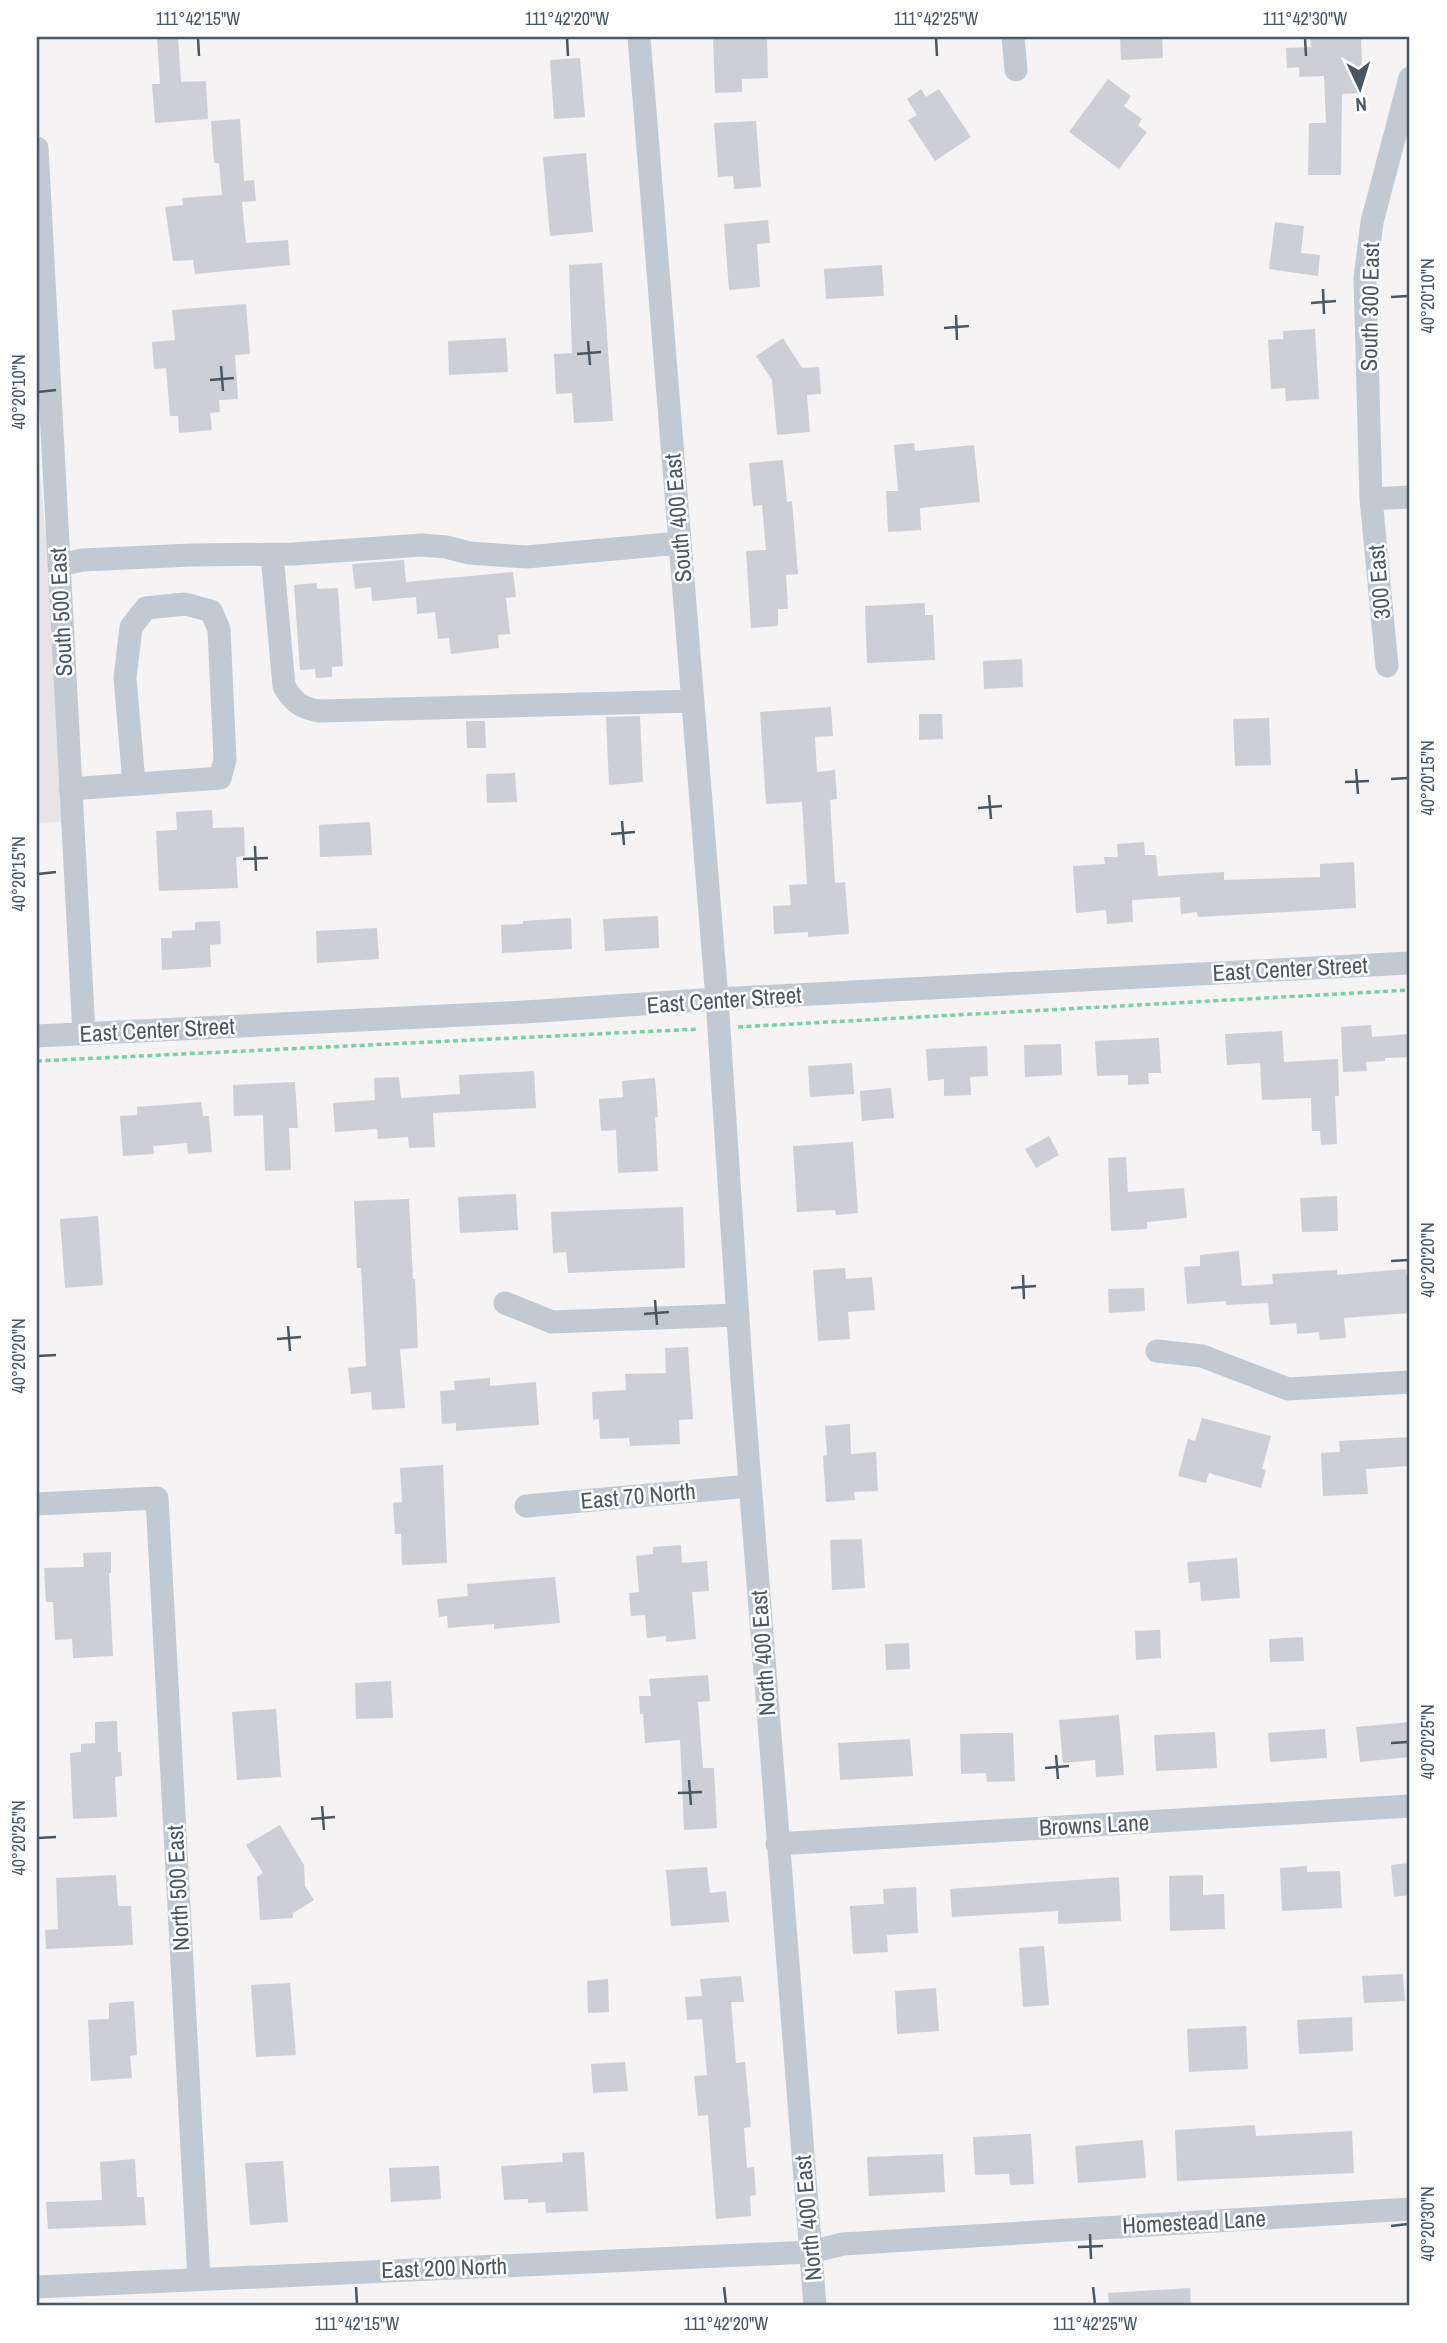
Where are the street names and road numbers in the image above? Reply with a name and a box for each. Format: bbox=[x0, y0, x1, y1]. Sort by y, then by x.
street label: South 300 East bbox=[1353, 242, 1386, 372]
street label: South 400 East bbox=[656, 452, 699, 584]
street label: 300 East bbox=[1360, 544, 1397, 620]
street label: South 500 East bbox=[42, 547, 79, 677]
street label: East Center Street bbox=[1212, 949, 1368, 988]
street label: East Center Street bbox=[645, 979, 802, 1020]
street label: East Center Street bbox=[79, 1010, 235, 1049]
street label: East 70 North bbox=[579, 1475, 697, 1516]
street label: North 400 East bbox=[743, 1589, 782, 1717]
street label: Browns Lane bbox=[1038, 1806, 1150, 1843]
street label: North 500 East bbox=[159, 1824, 196, 1952]
street label: North 400 East bbox=[787, 2154, 828, 2282]
street label: Homestead Lane bbox=[1121, 2202, 1267, 2241]
street label: East 200 North bbox=[381, 2250, 507, 2285]

